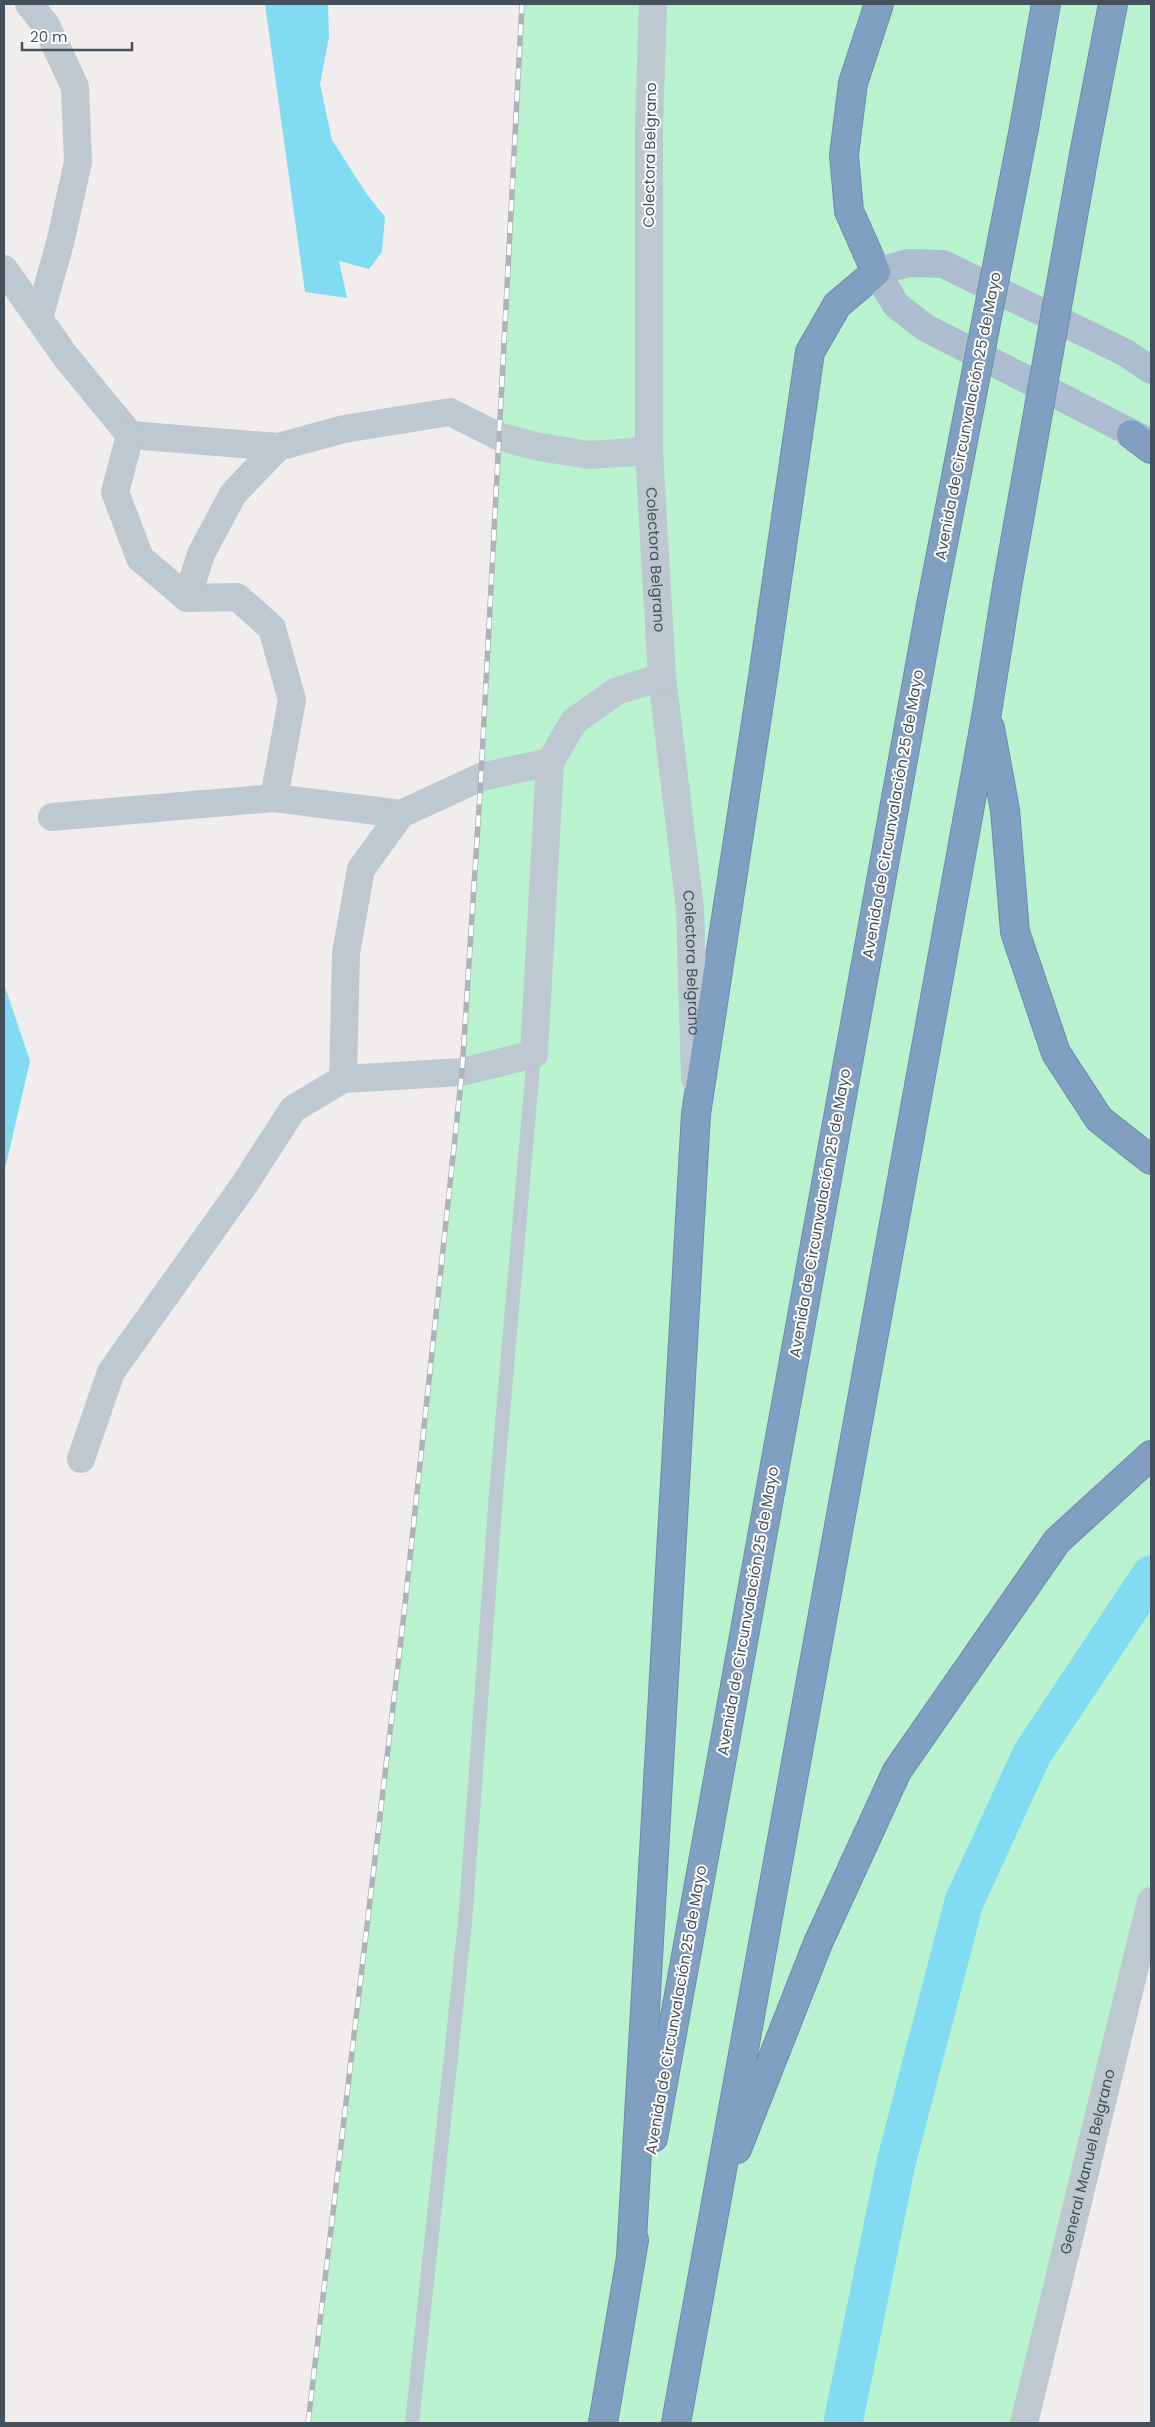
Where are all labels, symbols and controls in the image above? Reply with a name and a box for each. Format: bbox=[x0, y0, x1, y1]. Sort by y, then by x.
scale bar bbox=[22, 20, 132, 52]
text: 20 m bbox=[30, 26, 68, 47]
street label: Colectora Belgrano bbox=[638, 82, 661, 228]
street label: Avenida de Circunvalación 25 de Mayo bbox=[929, 270, 1006, 562]
street label: Colectora Belgrano bbox=[641, 486, 670, 633]
street label: Avenida de Circunvalación 25 de Mayo bbox=[857, 668, 928, 960]
street label: Colectora Belgrano bbox=[678, 889, 705, 1036]
street label: Avenida de Circunvalación 25 de Mayo bbox=[784, 1067, 855, 1359]
street label: Avenida de Circunvalación 25 de Mayo bbox=[712, 1465, 783, 1757]
street label: Avenida de Circunvalación 25 de Mayo bbox=[640, 1864, 711, 2156]
street label: General Manuel Belgrano bbox=[1054, 2067, 1120, 2256]

